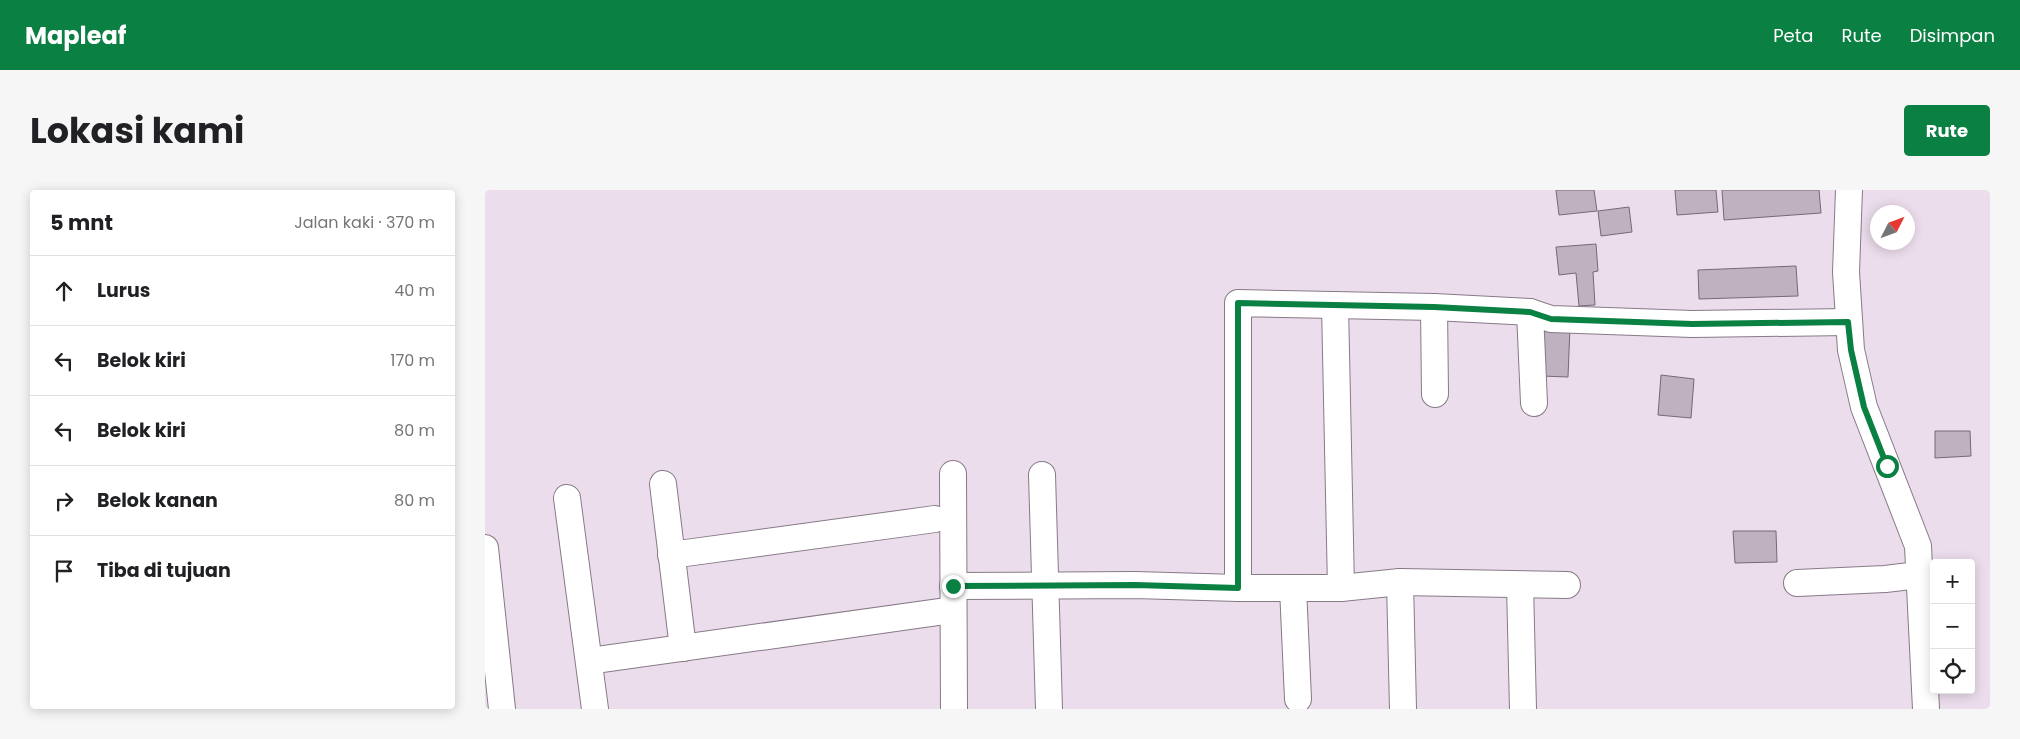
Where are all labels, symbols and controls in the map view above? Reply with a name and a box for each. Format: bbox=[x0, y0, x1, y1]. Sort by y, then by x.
text: Mapleaf bbox=[25, 19, 126, 52]
text: Peta bbox=[1773, 23, 1813, 48]
text: Rute bbox=[1841, 23, 1882, 48]
text: Disimpan bbox=[1910, 23, 1995, 48]
button: Rute bbox=[1904, 105, 1990, 156]
text: Lokasi kami bbox=[30, 106, 244, 155]
north arrow bbox=[1870, 205, 1915, 250]
text: 5 mnt bbox=[50, 208, 113, 237]
text: Jalan kaki · 370 m bbox=[294, 211, 435, 234]
icon: ahead bbox=[50, 277, 78, 305]
text: Lurus bbox=[97, 277, 150, 304]
text: 40 m bbox=[394, 279, 435, 302]
icon: left bbox=[50, 347, 78, 375]
text: Belok kiri bbox=[97, 347, 186, 374]
text: 170 m bbox=[390, 349, 435, 372]
icon: left bbox=[50, 417, 78, 445]
text: Belok kiri bbox=[97, 417, 186, 444]
text: 80 m bbox=[394, 419, 435, 442]
route start bbox=[1876, 455, 1899, 478]
icon: right bbox=[50, 487, 78, 515]
text: Belok kanan bbox=[97, 487, 218, 514]
text: 80 m bbox=[394, 489, 435, 512]
icon: arrive bbox=[50, 557, 78, 585]
text: Tiba di tujuan bbox=[97, 557, 231, 584]
map controls bbox=[1930, 559, 1975, 694]
button: + bbox=[1930, 559, 1975, 604]
route end bbox=[942, 575, 965, 598]
button: − bbox=[1930, 604, 1975, 649]
button: locate bbox=[1930, 649, 1975, 694]

